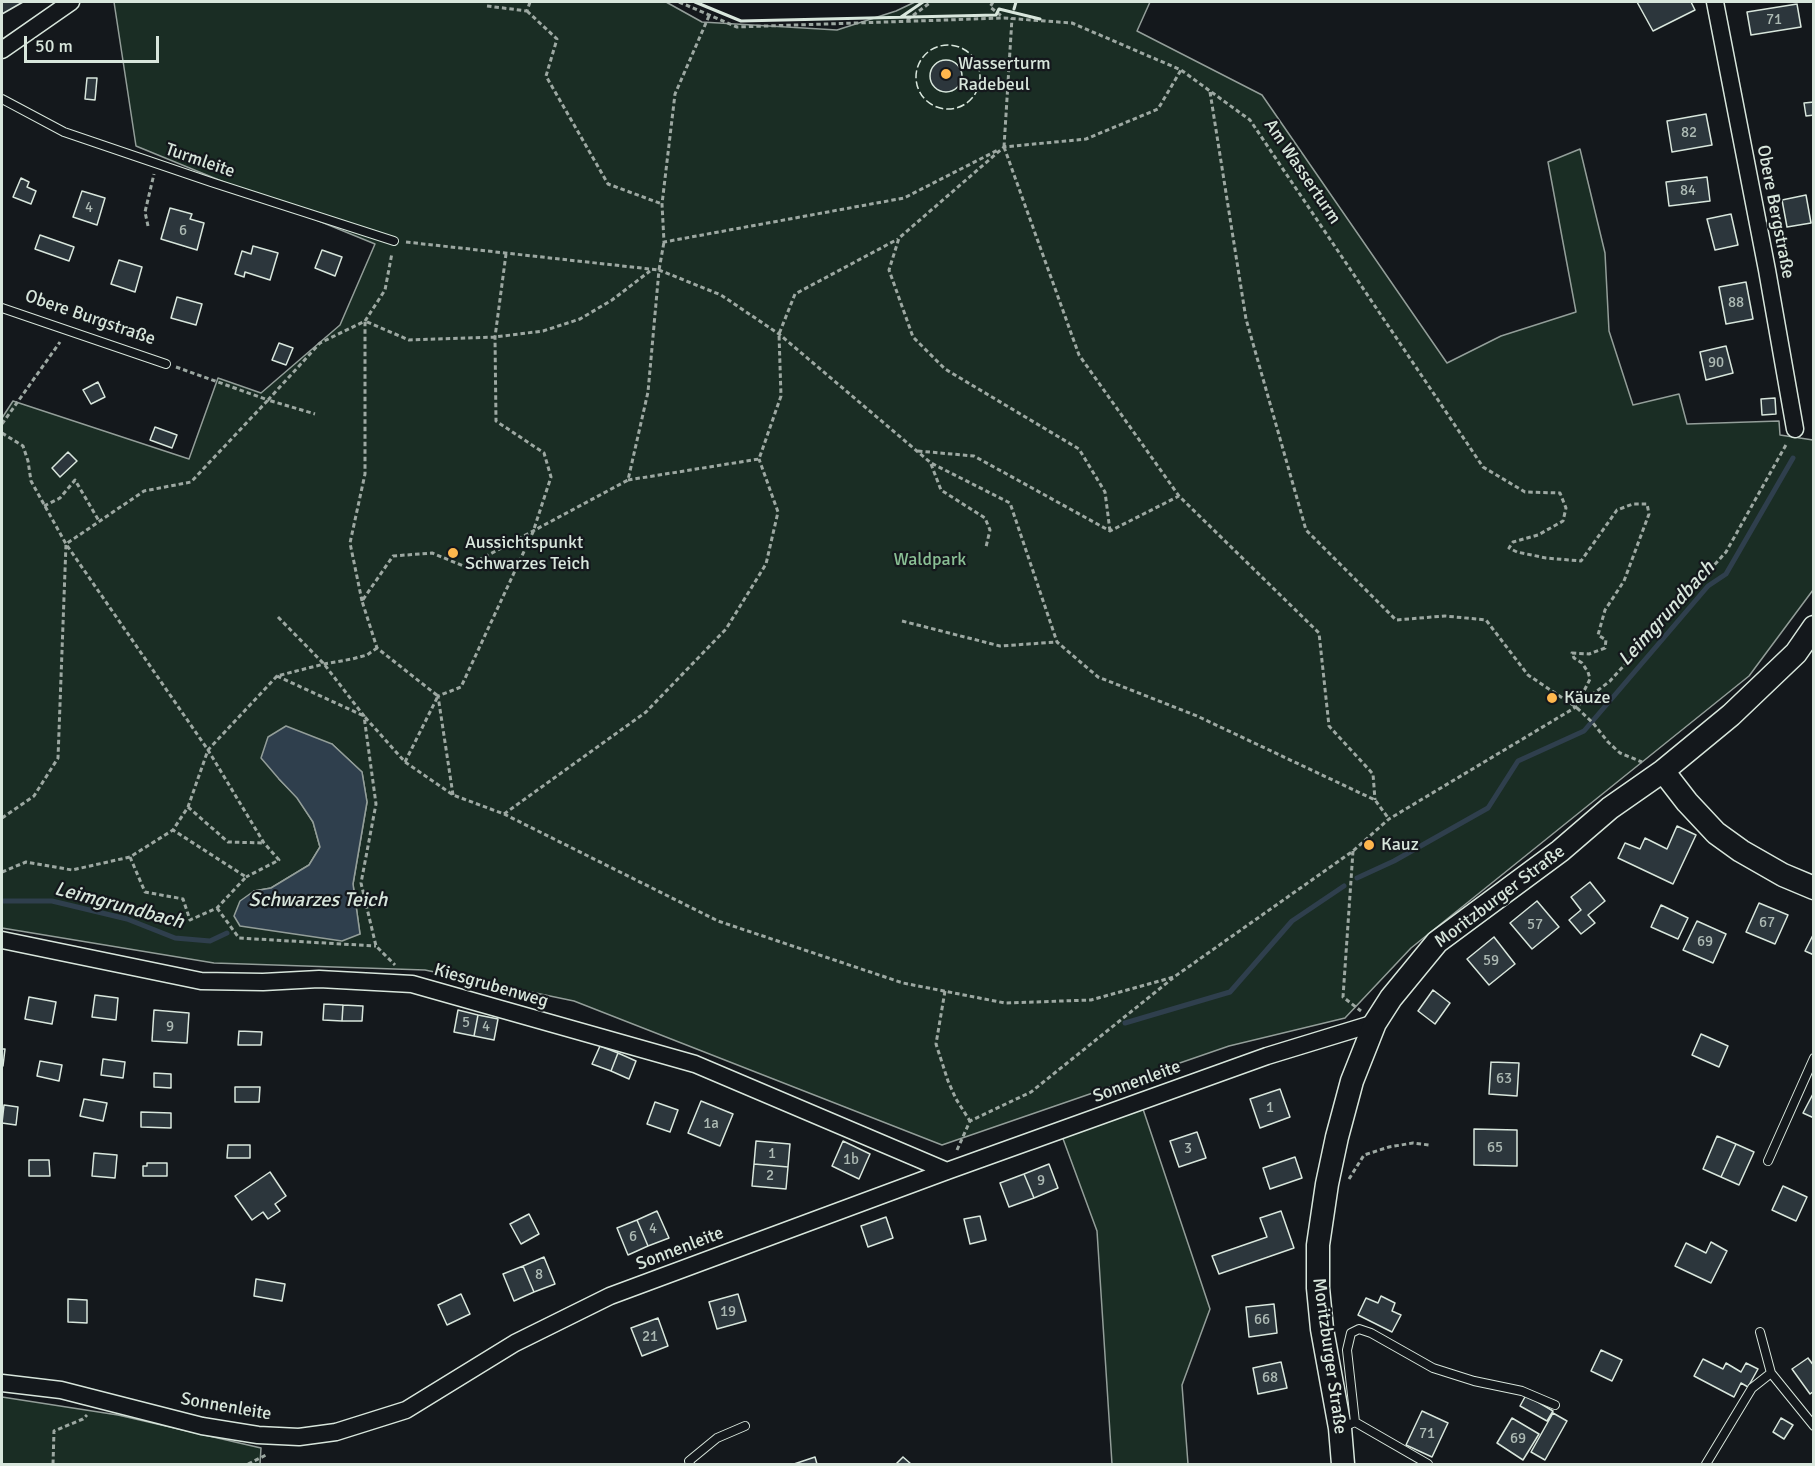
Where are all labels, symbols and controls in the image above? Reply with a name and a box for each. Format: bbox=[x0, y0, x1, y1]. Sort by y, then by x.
house number: 71 bbox=[1766, 11, 1782, 29]
scale bar bbox=[27, 24, 162, 62]
text: 50 m bbox=[35, 35, 73, 57]
place label: Wasserturm Radebeul bbox=[958, 53, 1051, 96]
marker: Wasserturm Radebeul bbox=[939, 67, 953, 81]
street label: Am Wasserturm bbox=[1259, 115, 1345, 229]
house number: 82 bbox=[1681, 124, 1697, 142]
street label: Turmleite bbox=[162, 139, 238, 183]
street label: Obere Bergstraße bbox=[1751, 143, 1799, 281]
house number: 84 bbox=[1680, 182, 1696, 200]
house number: 4 bbox=[85, 199, 93, 217]
house number: 6 bbox=[179, 222, 187, 240]
street label: Obere Burgstraße bbox=[22, 286, 158, 350]
house number: 88 bbox=[1728, 294, 1744, 312]
house number: 90 bbox=[1708, 354, 1724, 372]
place label: Aussichtspunkt Schwarzes Teich bbox=[465, 532, 590, 574]
marker: Aussichtspunkt Schwarzes Teich bbox=[446, 546, 460, 560]
park label: Waldpark bbox=[894, 549, 966, 571]
water label: Leimgrundbach bbox=[1614, 557, 1720, 671]
place label: Käuze bbox=[1564, 687, 1610, 709]
marker: Käuze bbox=[1545, 691, 1559, 705]
place label: Kauz bbox=[1381, 834, 1419, 856]
marker: Kauz bbox=[1362, 838, 1376, 852]
street label: Moritzburger Straße bbox=[1431, 841, 1569, 953]
water label: Leimgrundbach bbox=[52, 877, 186, 935]
water label: Schwarzes Teich bbox=[249, 889, 387, 913]
house number: 67 bbox=[1759, 914, 1775, 932]
house number: 57 bbox=[1527, 916, 1543, 934]
house number: 69 bbox=[1697, 933, 1713, 951]
house number: 59 bbox=[1483, 952, 1499, 970]
street label: Kiesgrubenweg bbox=[431, 959, 551, 1013]
house number: 5 bbox=[462, 1014, 470, 1032]
house number: 9 bbox=[166, 1018, 174, 1036]
house number: 4 bbox=[482, 1018, 490, 1036]
street label: Sonnenleite bbox=[1090, 1056, 1184, 1108]
house number: 63 bbox=[1496, 1070, 1512, 1088]
house number: 1 bbox=[1266, 1099, 1274, 1117]
house number: 1a bbox=[703, 1115, 719, 1133]
house number: 65 bbox=[1487, 1139, 1503, 1157]
house number: 3 bbox=[1184, 1140, 1192, 1158]
house number: 1 bbox=[768, 1145, 776, 1163]
house number: 1b bbox=[843, 1151, 859, 1169]
house number: 2 bbox=[766, 1167, 774, 1185]
house number: 9 bbox=[1037, 1172, 1045, 1190]
house number: 4 bbox=[649, 1220, 657, 1238]
street label: Sonnenleite bbox=[633, 1222, 727, 1276]
house number: 6 bbox=[629, 1228, 637, 1246]
house number: 8 bbox=[535, 1266, 543, 1284]
street label: Moritzburger Straße bbox=[1307, 1277, 1351, 1435]
house number: 19 bbox=[720, 1303, 736, 1321]
house number: 66 bbox=[1254, 1311, 1270, 1329]
house number: 21 bbox=[642, 1328, 658, 1346]
house number: 68 bbox=[1262, 1369, 1278, 1387]
street label: Sonnenleite bbox=[179, 1388, 273, 1426]
house number: 71 bbox=[1419, 1425, 1435, 1443]
house number: 69 bbox=[1510, 1430, 1526, 1448]

